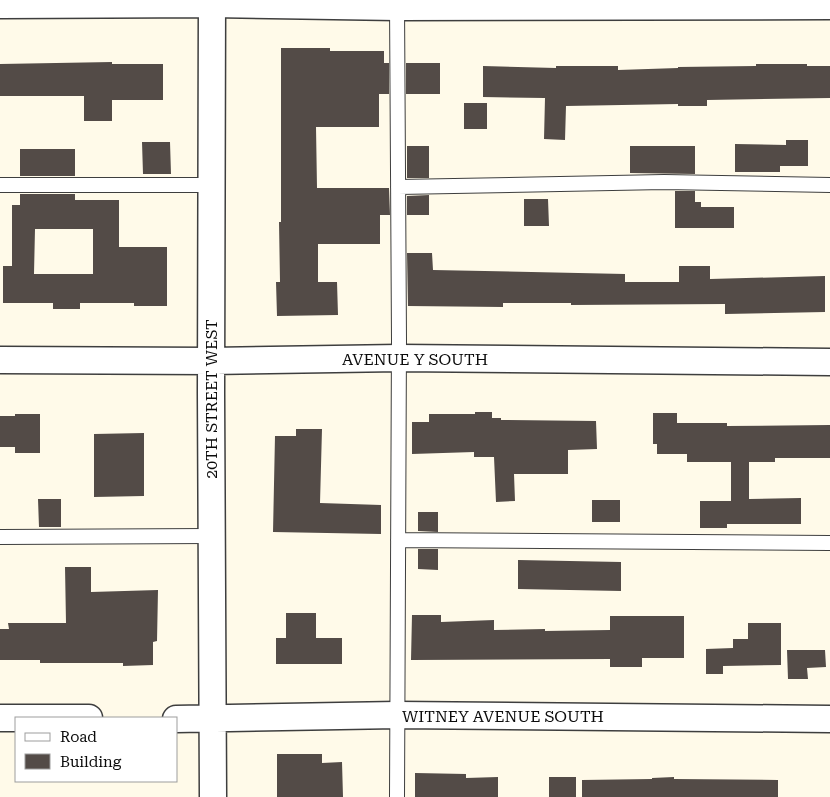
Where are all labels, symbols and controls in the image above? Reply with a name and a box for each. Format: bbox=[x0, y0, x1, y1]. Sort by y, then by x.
street label: 20TH STREET WEST bbox=[202, 319, 221, 479]
street label: AVENUE Y SOUTH bbox=[342, 350, 488, 369]
street label: WITNEY AVENUE SOUTH bbox=[402, 707, 604, 726]
legend bbox=[15, 717, 178, 782]
text: Road bbox=[60, 728, 97, 746]
text: Building bbox=[60, 753, 122, 771]

